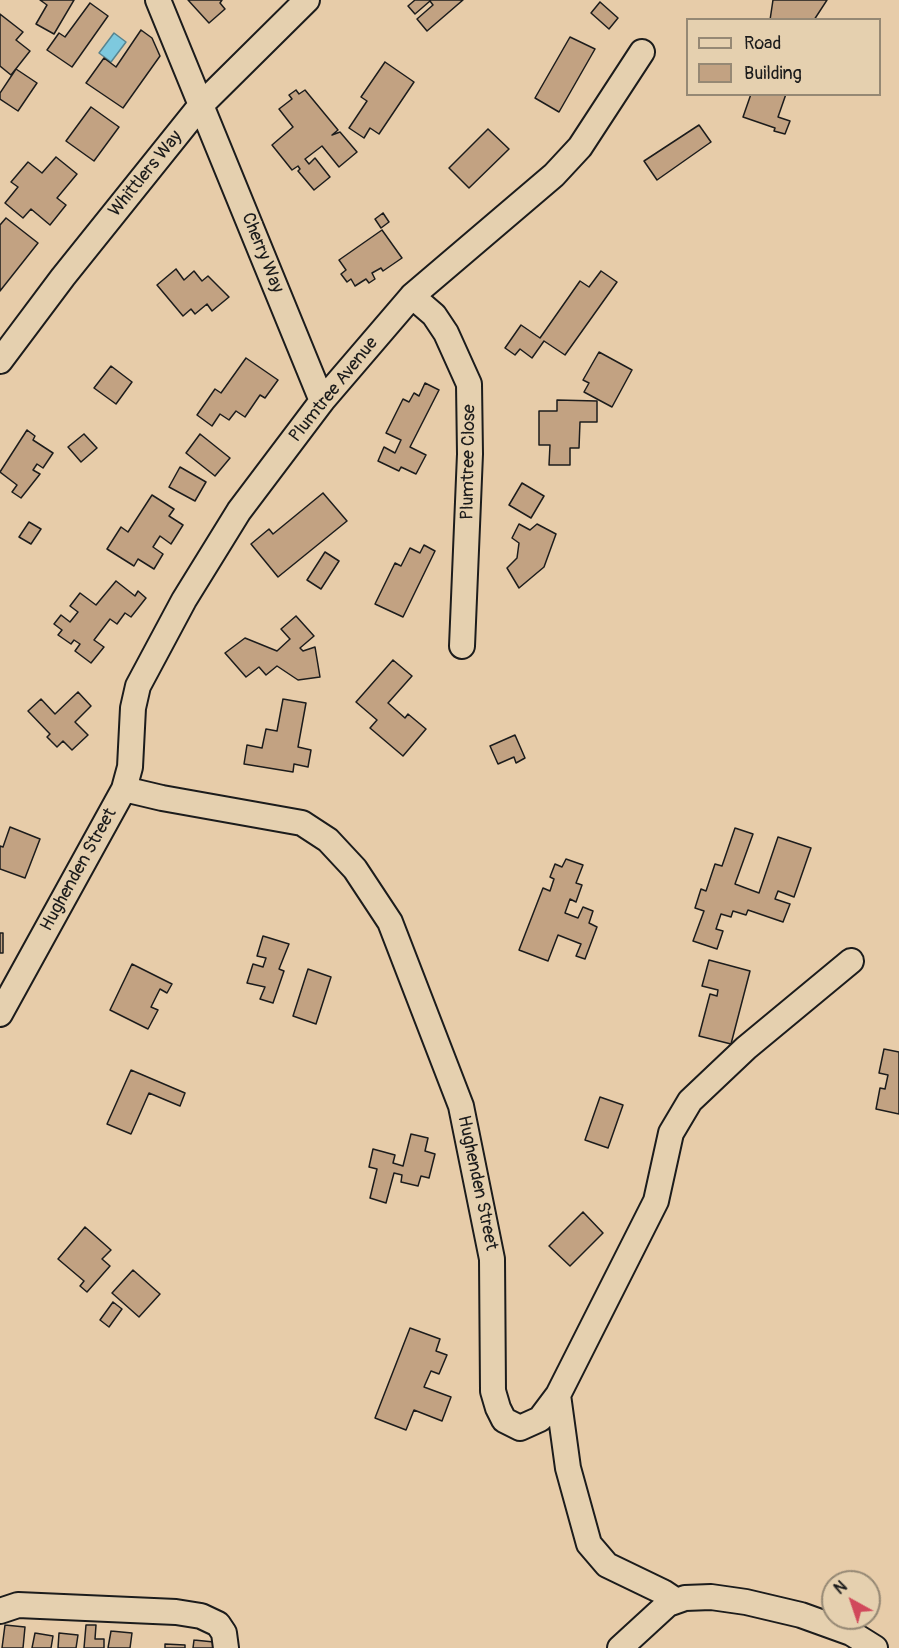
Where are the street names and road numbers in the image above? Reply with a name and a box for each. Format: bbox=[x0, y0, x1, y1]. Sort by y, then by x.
street label: Whittlers Way bbox=[105, 127, 187, 221]
street label: Cherry Way bbox=[236, 210, 288, 296]
street label: Plumtree Avenue bbox=[285, 333, 383, 447]
street label: Plumtree Close bbox=[457, 404, 481, 520]
street label: Hughenden Street bbox=[36, 805, 122, 935]
street label: Hughenden Street bbox=[452, 1114, 502, 1252]

